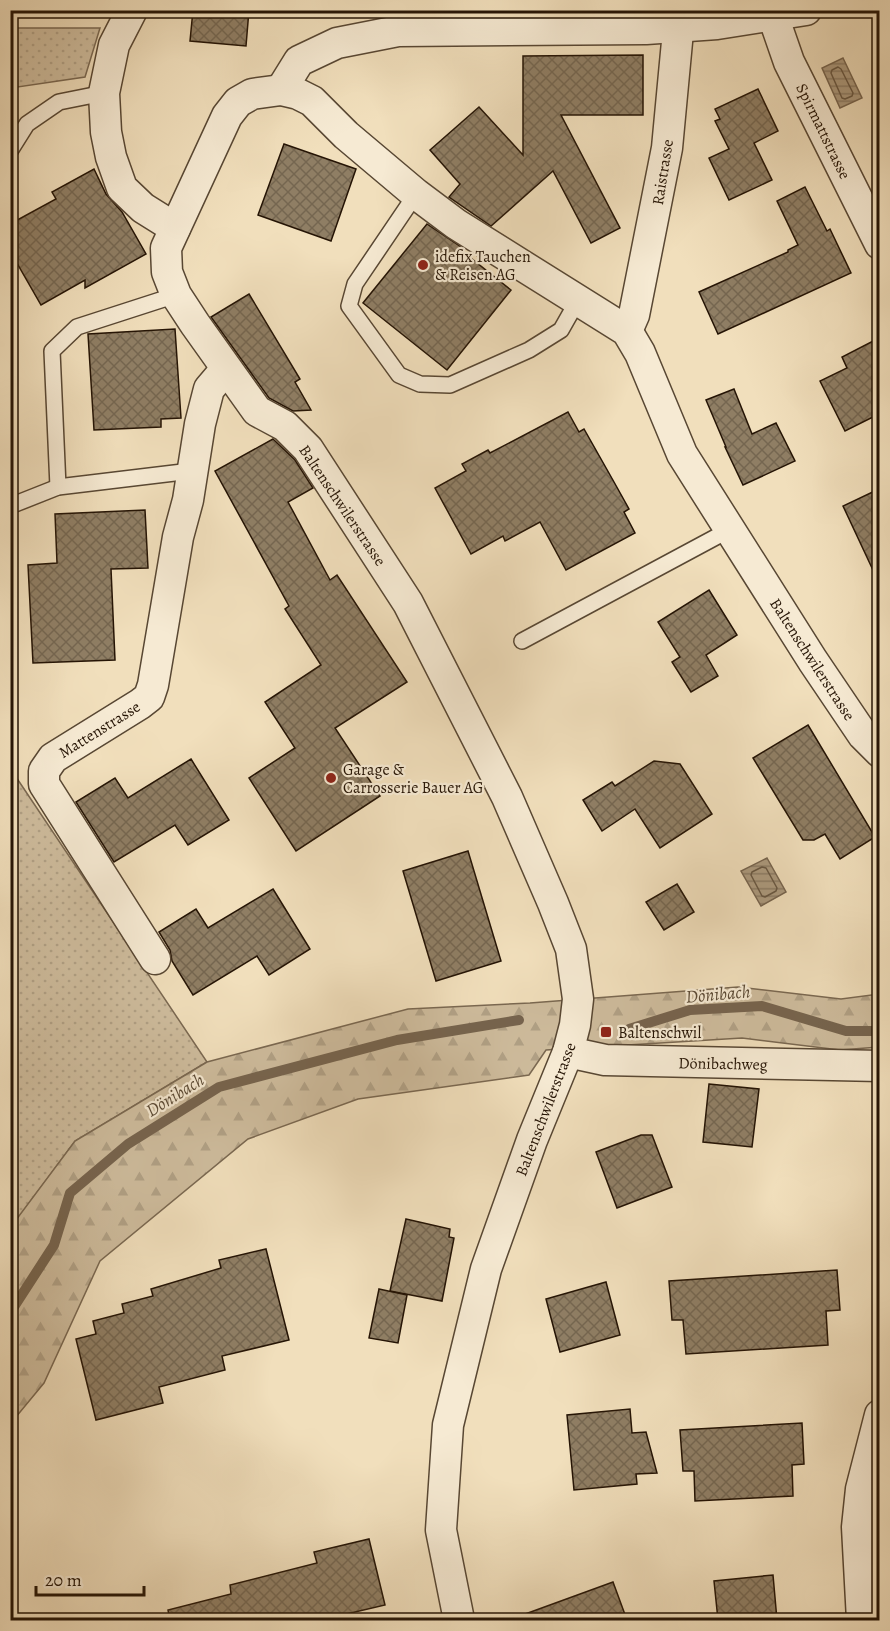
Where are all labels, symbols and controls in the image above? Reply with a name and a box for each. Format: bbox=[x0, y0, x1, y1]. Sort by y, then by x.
street label: Spirmattstrasse bbox=[790, 80, 856, 183]
street label: Raistrasse bbox=[647, 138, 679, 207]
place label: idefix Tauchen & Reisen AG bbox=[435, 246, 531, 286]
marker: idefix Tauchen & Reisen AG bbox=[416, 258, 430, 272]
street label: Baltenschwilerstrasse bbox=[293, 441, 391, 570]
street label: Baltenschwilerstrasse bbox=[764, 594, 860, 725]
street label: Mattenstrasse bbox=[54, 696, 145, 764]
place label: Garage & Carrosserie Bauer AG bbox=[343, 759, 484, 799]
marker: Garage & Carrosserie Bauer AG bbox=[324, 771, 338, 785]
water label: Dönibach bbox=[685, 979, 751, 1009]
place label: Baltenschwil bbox=[618, 1022, 701, 1044]
marker: Baltenschwil bbox=[599, 1025, 613, 1039]
street label: Baltenschwilerstrasse bbox=[510, 1039, 582, 1179]
street label: Dönibachweg bbox=[678, 1052, 768, 1076]
water label: Dönibach bbox=[141, 1068, 209, 1122]
scale bar bbox=[36, 1559, 144, 1597]
text: 20 m bbox=[45, 1568, 82, 1592]

